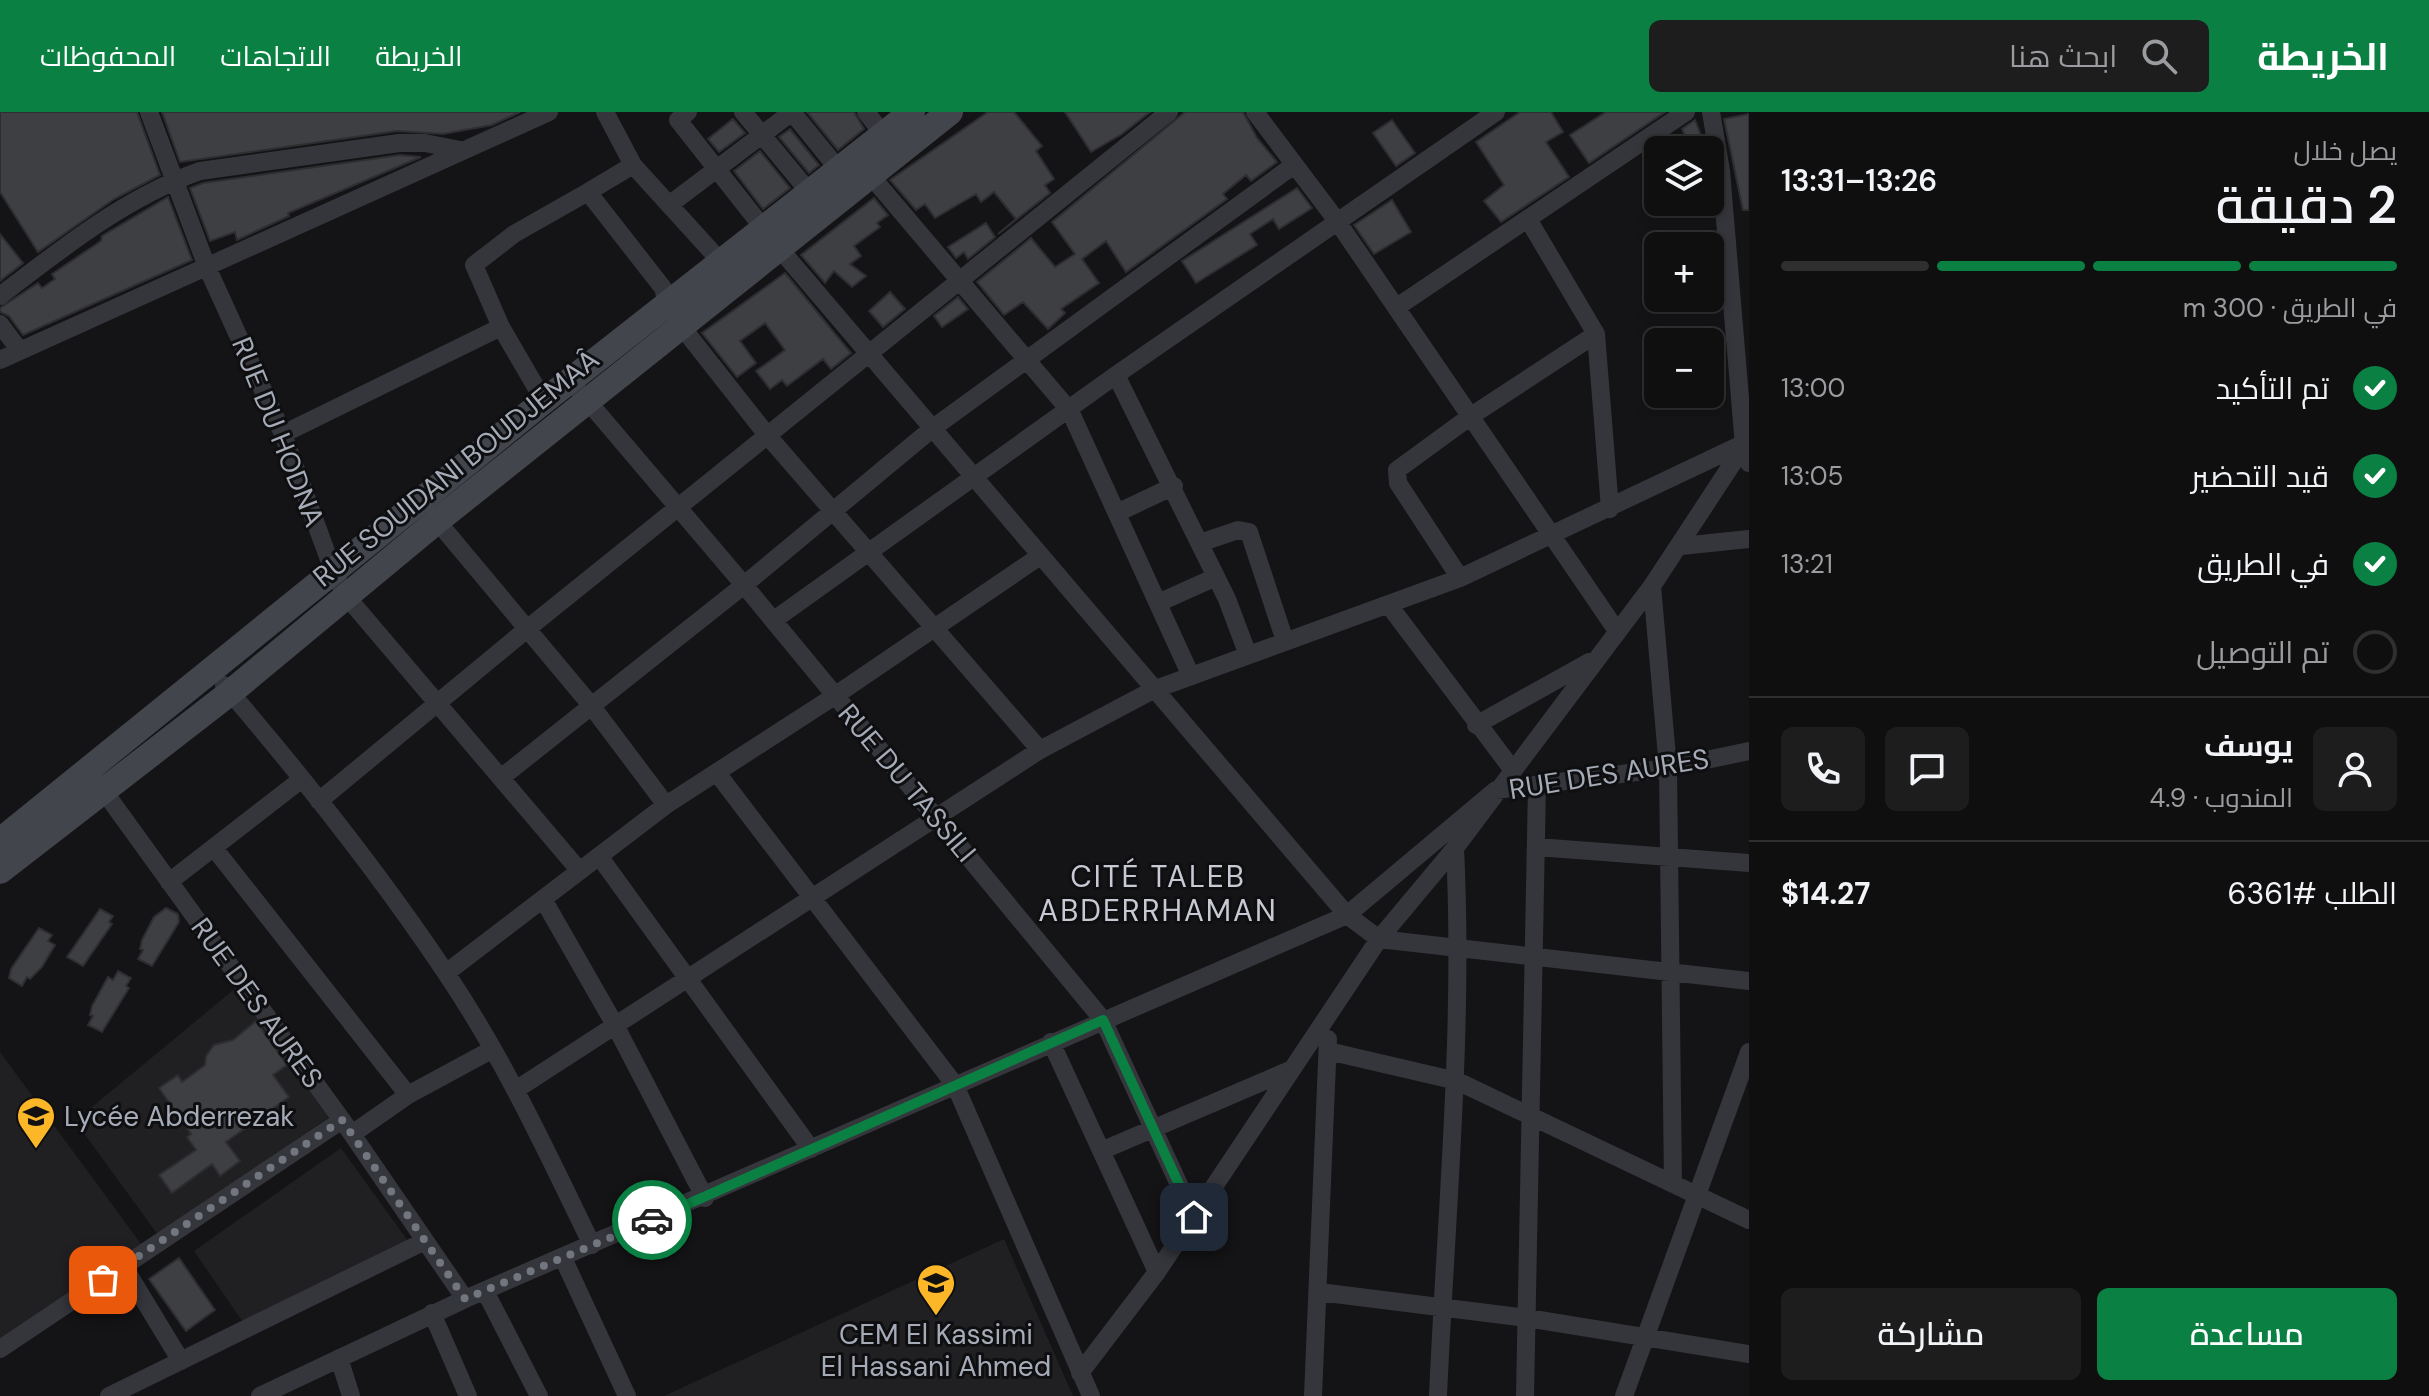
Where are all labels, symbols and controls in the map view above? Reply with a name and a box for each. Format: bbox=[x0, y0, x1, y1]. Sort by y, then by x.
search box bbox=[1649, 20, 2209, 92]
text: الخريطة bbox=[2257, 32, 2389, 82]
icon: search bbox=[2137, 34, 2181, 78]
text: ابحث هنا bbox=[2009, 37, 2117, 76]
text: المحفوظات bbox=[40, 38, 176, 75]
text: الاتجاهات bbox=[220, 38, 331, 75]
text: الخريطة bbox=[375, 38, 463, 75]
text: يصل خلال bbox=[2294, 134, 2397, 168]
map controls bbox=[1644, 136, 1724, 408]
button: layers bbox=[1644, 136, 1724, 216]
text: 13:26–13:31 bbox=[1781, 161, 1937, 200]
text: 2 دقيقة bbox=[2216, 171, 2397, 239]
button: + bbox=[1644, 232, 1724, 312]
text: في الطريق · 300 m bbox=[2183, 291, 2397, 325]
button: − bbox=[1644, 328, 1724, 408]
street label: RUE DU HODNA bbox=[223, 332, 333, 532]
street label: RUE SOUIDANI BOUDJEMAÂ bbox=[305, 341, 607, 595]
icon: check bbox=[2353, 366, 2397, 410]
text: تم التأكيد bbox=[2216, 369, 2329, 408]
text: 13:00 bbox=[1781, 371, 1845, 405]
icon: check bbox=[2353, 454, 2397, 498]
text: قيد التحضير bbox=[2191, 457, 2329, 496]
text: 13:05 bbox=[1781, 459, 1843, 493]
icon: check bbox=[2353, 542, 2397, 586]
text: في الطريق bbox=[2197, 545, 2329, 584]
text: 13:21 bbox=[1781, 547, 1833, 581]
text: تم التوصيل bbox=[2196, 633, 2329, 672]
street label: RUE DU TASSILI bbox=[830, 696, 984, 870]
text: يوسف bbox=[2204, 726, 2293, 765]
button: phone bbox=[1781, 727, 1865, 811]
button: chat bbox=[1885, 727, 1969, 811]
button: person bbox=[2313, 727, 2397, 811]
street label: RUE DES AURES bbox=[1506, 740, 1712, 808]
text: المندوب · 4.9 bbox=[2150, 781, 2293, 815]
district label: CITÉ TALEB ABDERRHAMAN bbox=[1038, 857, 1278, 930]
text: $14.27 bbox=[1781, 874, 1870, 913]
text: الطلب #6361 bbox=[2228, 874, 2397, 913]
street label: RUE DES AURES bbox=[183, 910, 331, 1096]
school or university icon: Lycée Abderrezak bbox=[15, 1095, 57, 1150]
place label: Lycée Abderrezak bbox=[64, 1098, 294, 1135]
courier bbox=[612, 1180, 692, 1260]
pin bbox=[1160, 1183, 1228, 1251]
icon: home bbox=[1172, 1195, 1216, 1239]
icon: car bbox=[630, 1198, 674, 1242]
pin bbox=[69, 1246, 137, 1314]
icon: bag bbox=[81, 1258, 125, 1302]
school or university icon: CEM El Kassimi El Hassani Ahmed bbox=[915, 1262, 957, 1317]
button: مشاركة bbox=[1781, 1288, 2081, 1380]
button: مساعدة bbox=[2097, 1288, 2397, 1380]
place label: CEM El Kassimi El Hassani Ahmed bbox=[821, 1316, 1051, 1385]

